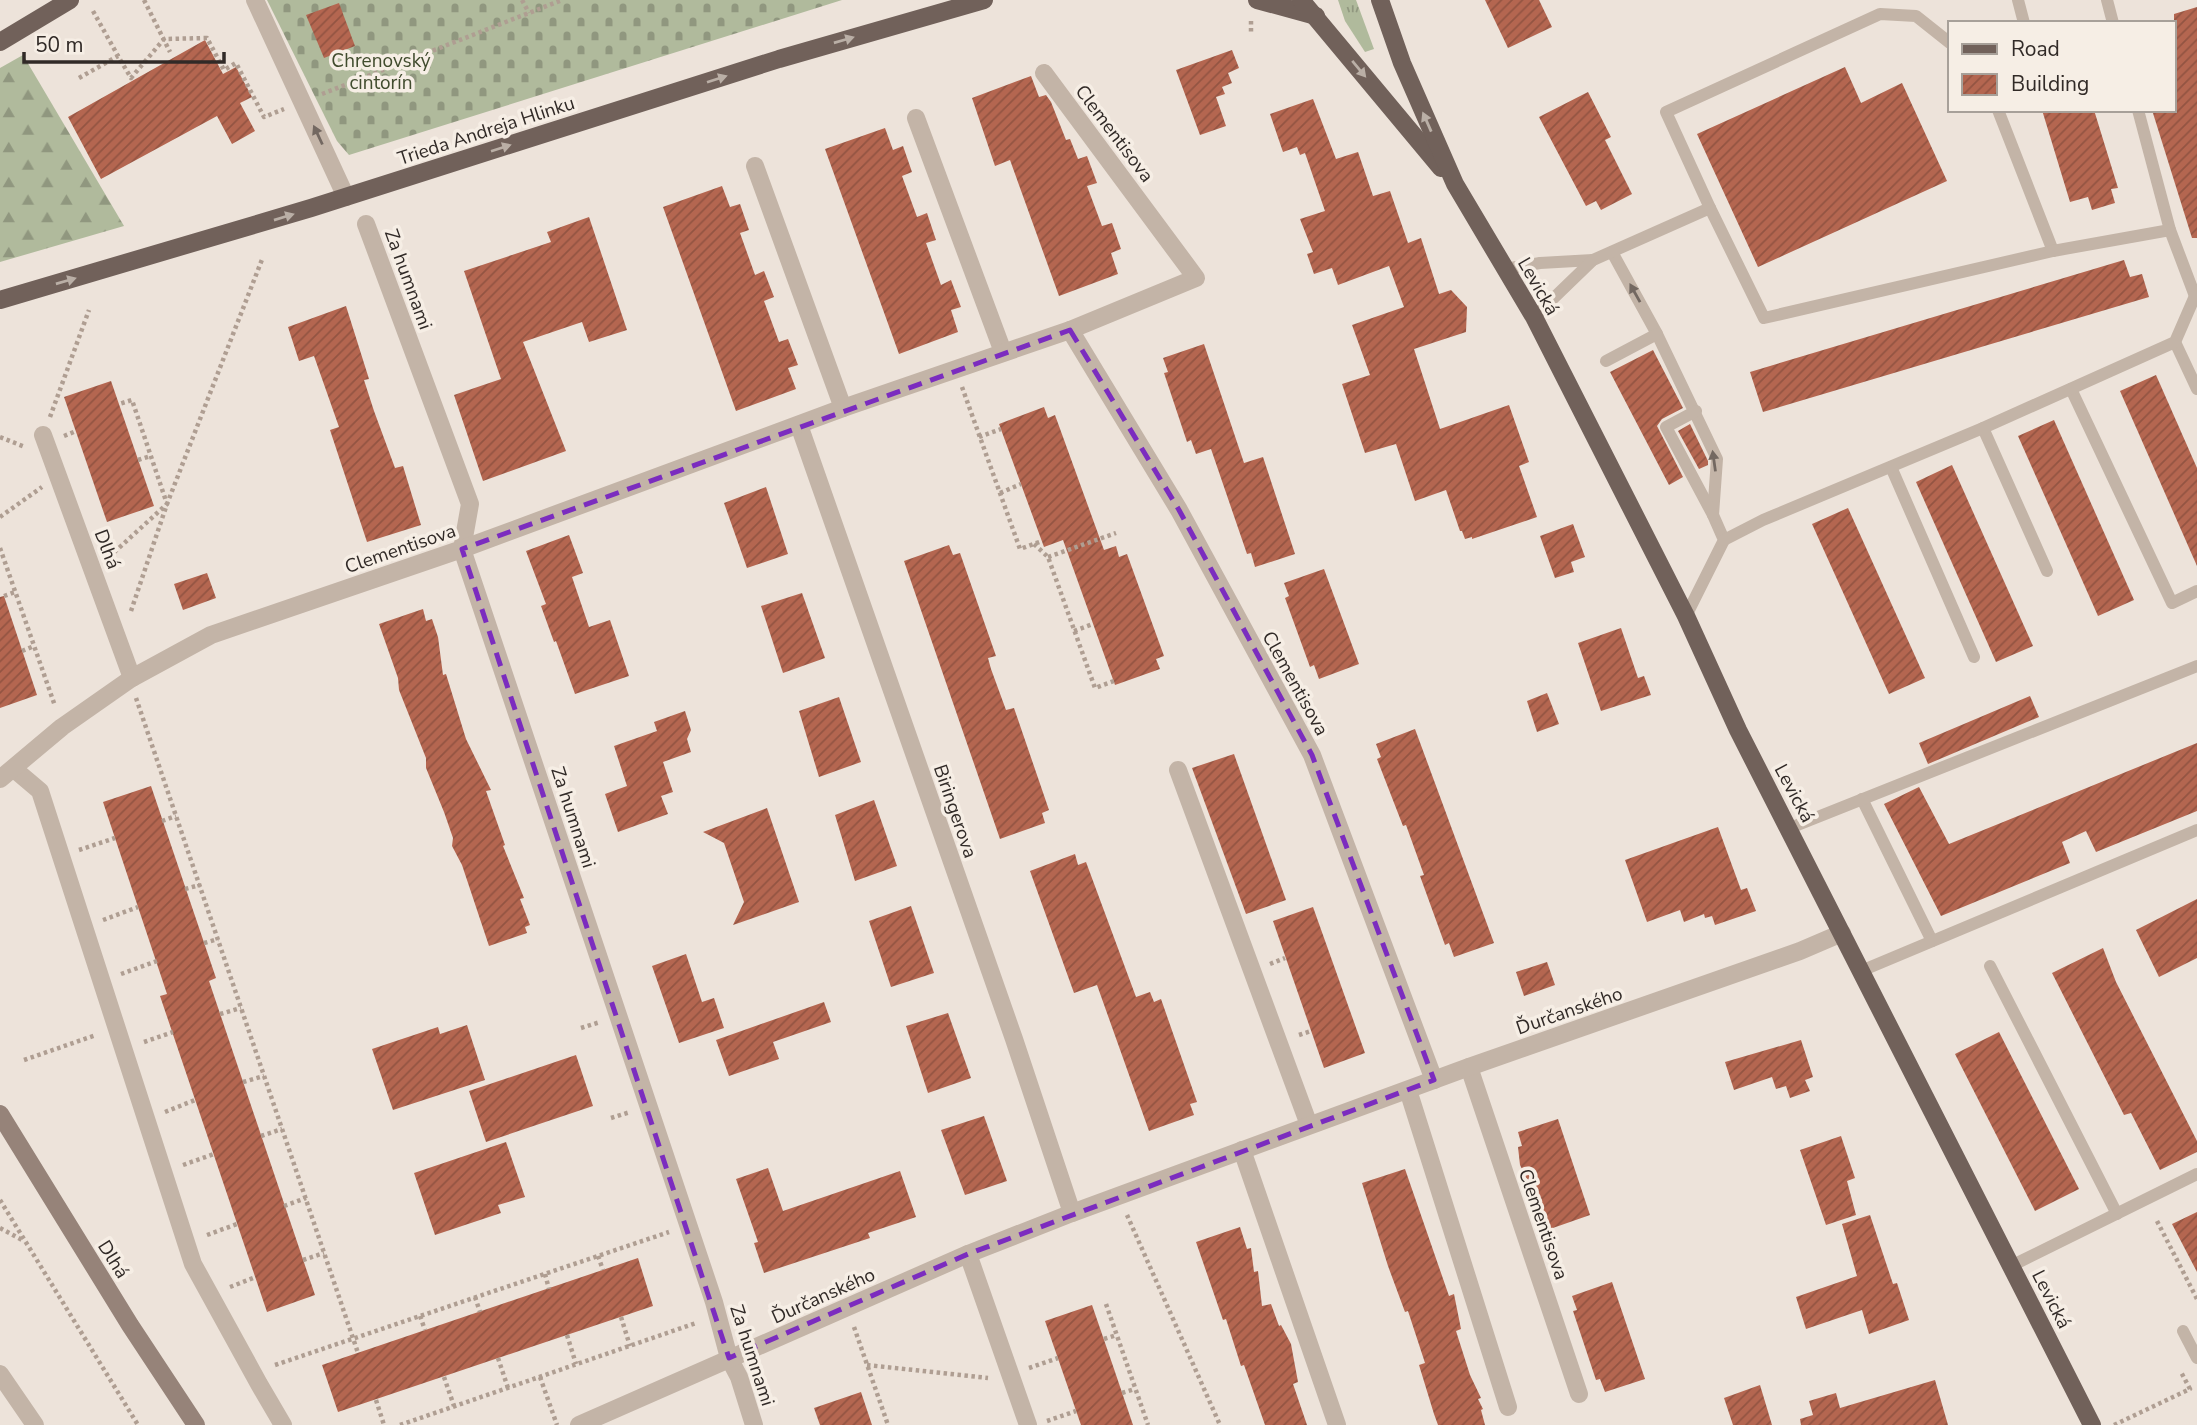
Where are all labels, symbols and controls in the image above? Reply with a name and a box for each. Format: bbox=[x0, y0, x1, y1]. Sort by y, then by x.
scale bar bbox=[24, 21, 224, 65]
legend bbox=[1948, 21, 2176, 112]
text: 50 m bbox=[35, 31, 84, 59]
one-way arrow bbox=[834, 35, 855, 45]
text: Road bbox=[2011, 35, 2060, 63]
park label: Chrenovský cintorín bbox=[331, 48, 431, 96]
one-way arrow bbox=[1352, 59, 1367, 77]
text: Building bbox=[2011, 70, 2089, 98]
one-way arrow bbox=[707, 73, 728, 83]
street label: Clementisova bbox=[1069, 80, 1159, 188]
street label: Trieda Andreja Hlinku bbox=[394, 90, 578, 172]
one-way arrow bbox=[1422, 111, 1433, 132]
one-way arrow bbox=[312, 125, 324, 145]
one-way arrow bbox=[490, 142, 511, 152]
one-way arrow bbox=[274, 211, 295, 221]
street label: Za humnami bbox=[378, 225, 438, 333]
street label: Levická bbox=[1511, 253, 1565, 320]
one-way arrow bbox=[55, 275, 77, 286]
one-way arrow bbox=[1629, 283, 1641, 302]
one-way arrow bbox=[1709, 450, 1720, 472]
street label: Clementisova bbox=[341, 518, 459, 580]
street label: Dlhá bbox=[88, 526, 126, 573]
street label: Clementisova bbox=[1256, 627, 1335, 740]
street label: Levická bbox=[1768, 760, 1820, 827]
street label: Biringerova bbox=[927, 761, 983, 862]
street label: Za humnami bbox=[544, 763, 602, 871]
street label: Ďurčanského bbox=[1513, 981, 1626, 1041]
street label: Clementisova bbox=[1512, 1165, 1574, 1283]
street label: Dlhá bbox=[91, 1235, 135, 1284]
street label: Ďurčanského bbox=[767, 1261, 879, 1330]
street label: Levická bbox=[2025, 1266, 2077, 1333]
street label: Za humnami bbox=[723, 1301, 781, 1409]

